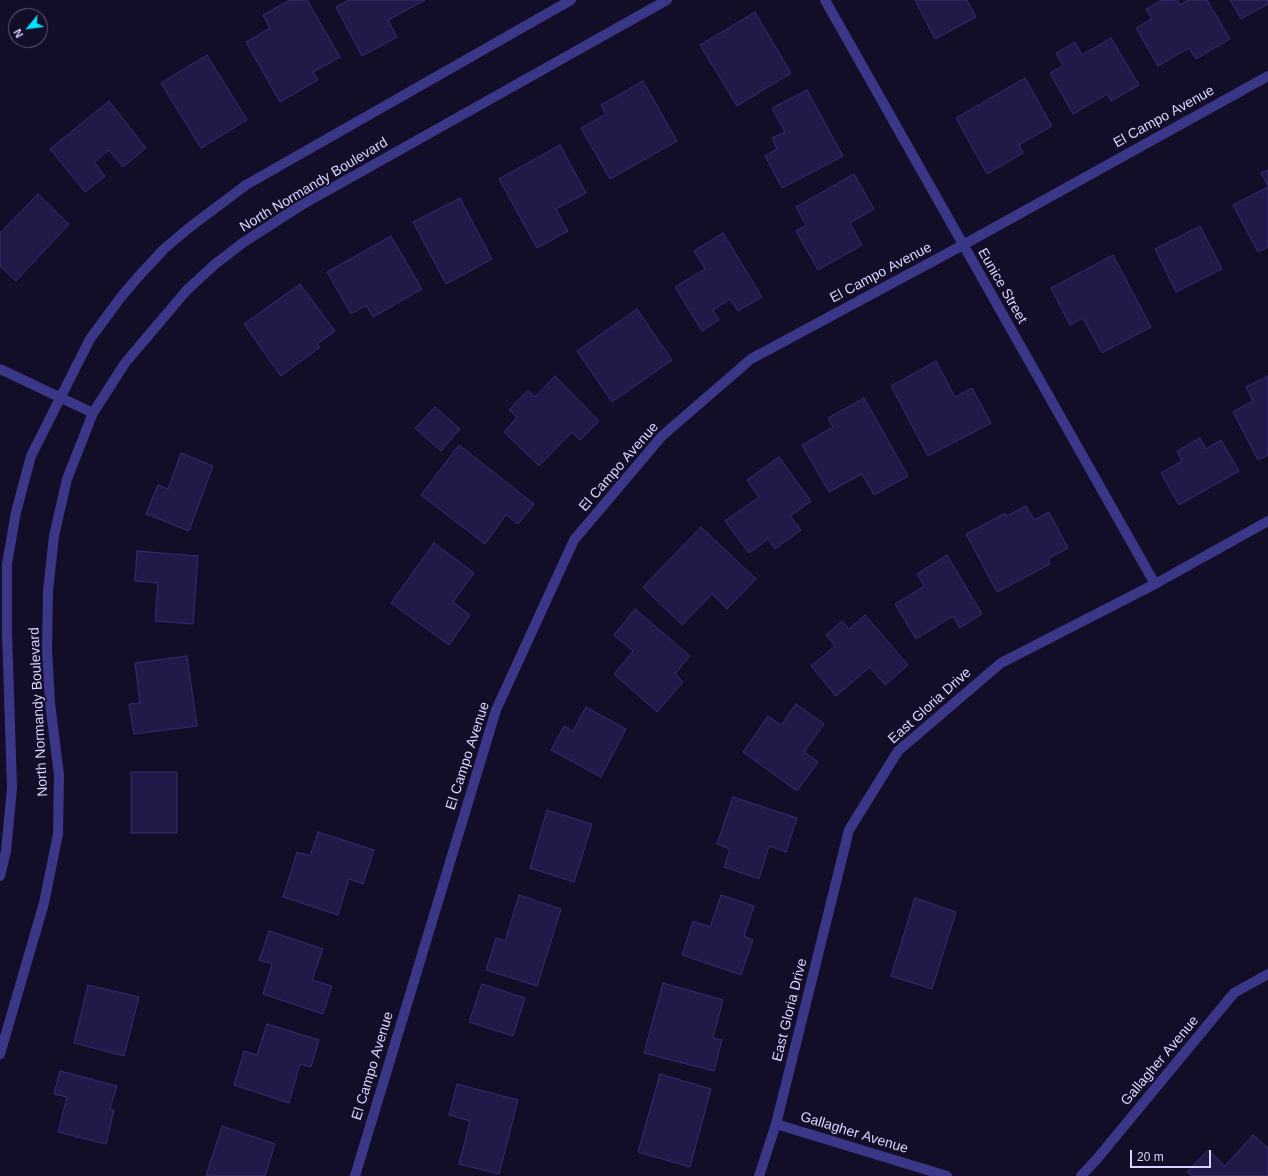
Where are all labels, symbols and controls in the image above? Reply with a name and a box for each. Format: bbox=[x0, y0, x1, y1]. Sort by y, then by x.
north arrow bbox=[8, 8, 48, 48]
text: N bbox=[11, 27, 26, 40]
street label: El Campo Avenue bbox=[1111, 82, 1217, 152]
street label: North Normandy Boulevard bbox=[237, 134, 391, 236]
street label: El Campo Avenue bbox=[827, 239, 935, 307]
street label: Eunice Street bbox=[974, 245, 1030, 327]
street label: El Campo Avenue bbox=[576, 419, 662, 515]
street label: North Normandy Boulevard bbox=[26, 627, 52, 797]
street label: East Gloria Drive bbox=[885, 664, 975, 748]
street label: El Campo Avenue bbox=[443, 700, 493, 812]
street label: East Gloria Drive bbox=[769, 957, 811, 1063]
street label: El Campo Avenue bbox=[349, 1010, 397, 1122]
street label: Gallagher Avenue bbox=[1118, 1013, 1202, 1109]
street label: Gallagher Avenue bbox=[798, 1109, 910, 1157]
scale bar bbox=[1132, 1142, 1213, 1168]
text: 20 m bbox=[1137, 1150, 1164, 1164]

